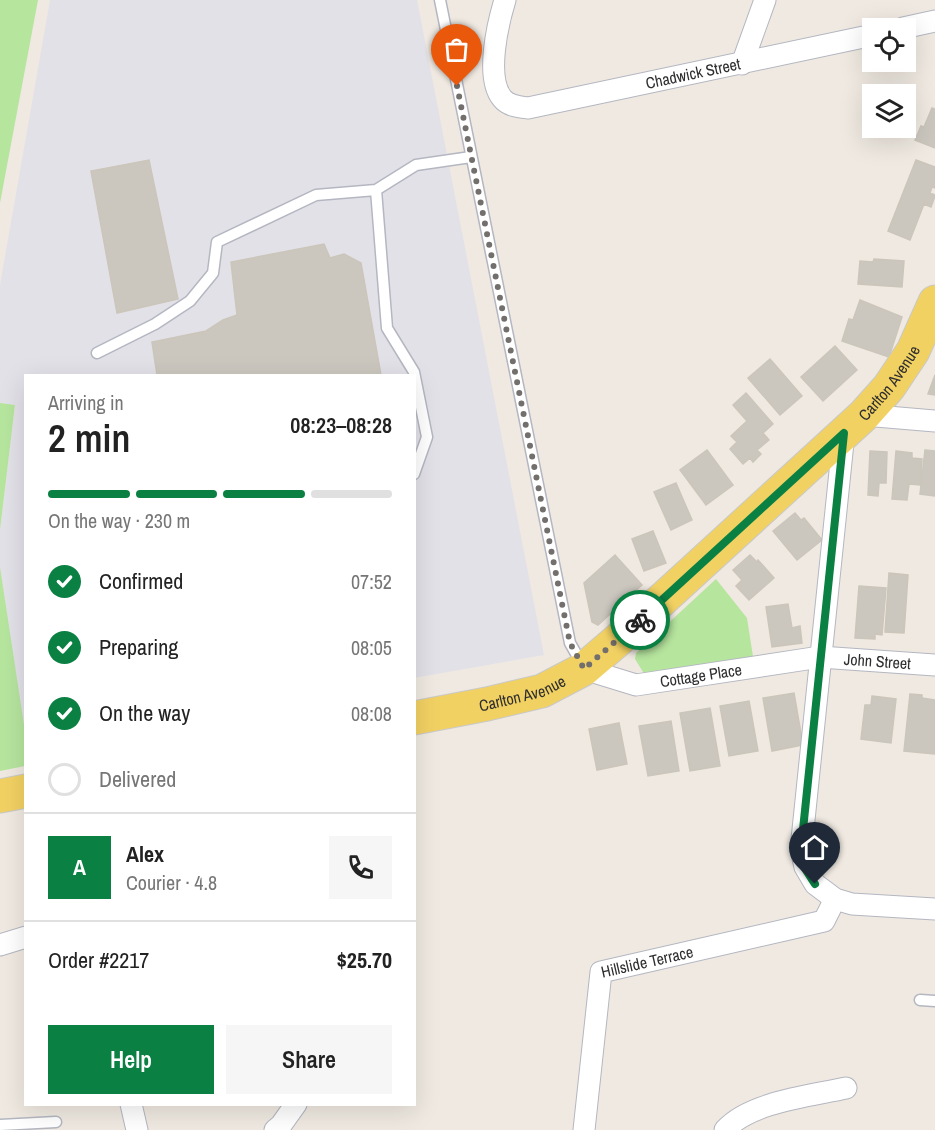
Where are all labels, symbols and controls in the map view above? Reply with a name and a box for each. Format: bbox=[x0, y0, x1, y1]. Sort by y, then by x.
map controls bbox=[862, 18, 916, 138]
button: locate bbox=[862, 18, 916, 72]
pin bbox=[431, 24, 482, 86]
icon: bag bbox=[440, 33, 473, 66]
street label: Chadwick Street bbox=[644, 52, 743, 94]
button: layers bbox=[862, 84, 916, 138]
street label: Carlton Avenue bbox=[853, 342, 925, 425]
text: Arriving in bbox=[48, 389, 124, 416]
text: 08:23–08:28 bbox=[290, 410, 392, 440]
text: 2 min bbox=[48, 412, 130, 464]
text: On the way · 230 m bbox=[48, 507, 190, 534]
icon: check bbox=[48, 565, 81, 598]
text: Confirmed bbox=[99, 566, 183, 596]
text: 07:52 bbox=[351, 568, 392, 595]
courier bbox=[610, 590, 670, 650]
icon: bike bbox=[624, 604, 657, 637]
icon: check bbox=[48, 631, 81, 664]
text: Preparing bbox=[99, 632, 178, 662]
text: 08:05 bbox=[351, 634, 392, 661]
street label: John Street bbox=[843, 648, 912, 674]
street label: Cottage Place bbox=[658, 658, 743, 692]
street label: Carlton Avenue bbox=[477, 670, 569, 716]
icon: check bbox=[48, 697, 81, 730]
text: On the way bbox=[99, 698, 190, 728]
text: 08:08 bbox=[351, 700, 392, 727]
text: Delivered bbox=[99, 764, 176, 794]
pin bbox=[789, 822, 840, 884]
icon: home bbox=[798, 831, 831, 864]
button: phone bbox=[329, 836, 392, 899]
text: Alex bbox=[126, 839, 164, 869]
text: A bbox=[73, 852, 86, 882]
text: Courier · 4.8 bbox=[126, 869, 217, 896]
street label: Hillslide Terrace bbox=[599, 940, 695, 983]
text: Order #2217 bbox=[48, 945, 149, 975]
text: $25.70 bbox=[337, 945, 392, 975]
button: Help bbox=[48, 1025, 214, 1094]
button: Share bbox=[226, 1025, 392, 1094]

